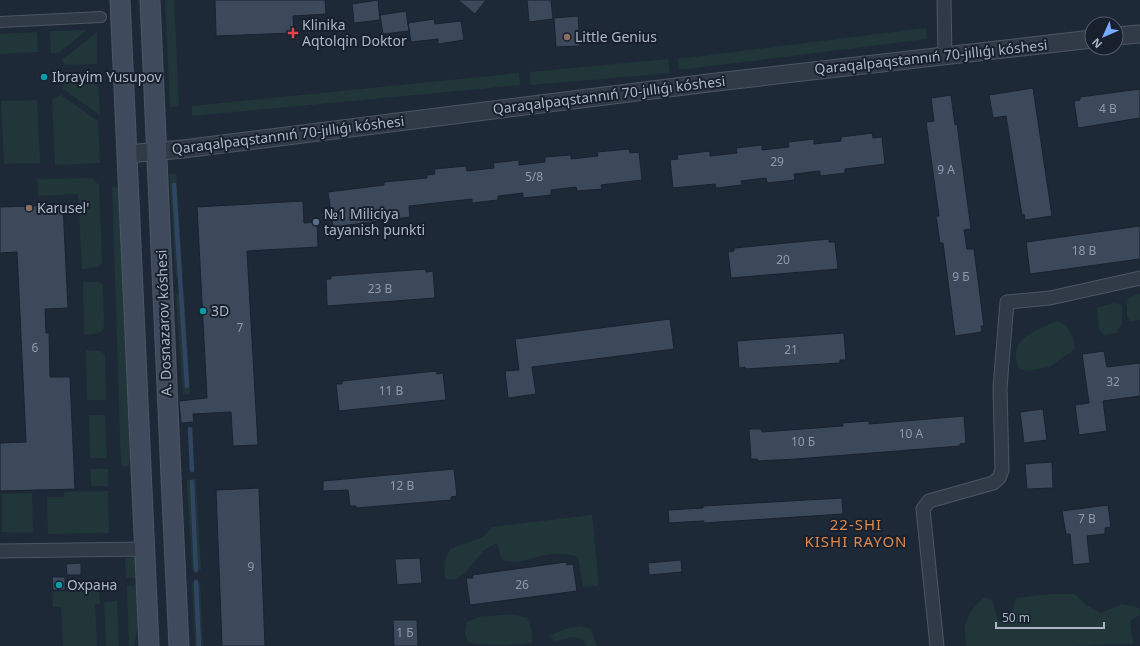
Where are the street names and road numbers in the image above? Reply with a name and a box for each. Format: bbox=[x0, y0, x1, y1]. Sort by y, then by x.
street label: Qaraqalpaqstannıń 70-jıllıǵı kóshesi bbox=[814, 35, 1048, 78]
street label: Qaraqalpaqstannıń 70-jıllıǵı kóshesi bbox=[492, 71, 726, 118]
street label: Qaraqalpaqstannıń 70-jıllıǵı kóshesi bbox=[171, 111, 405, 158]
street label: A. Dosnazarov kóshesi bbox=[151, 249, 176, 397]

